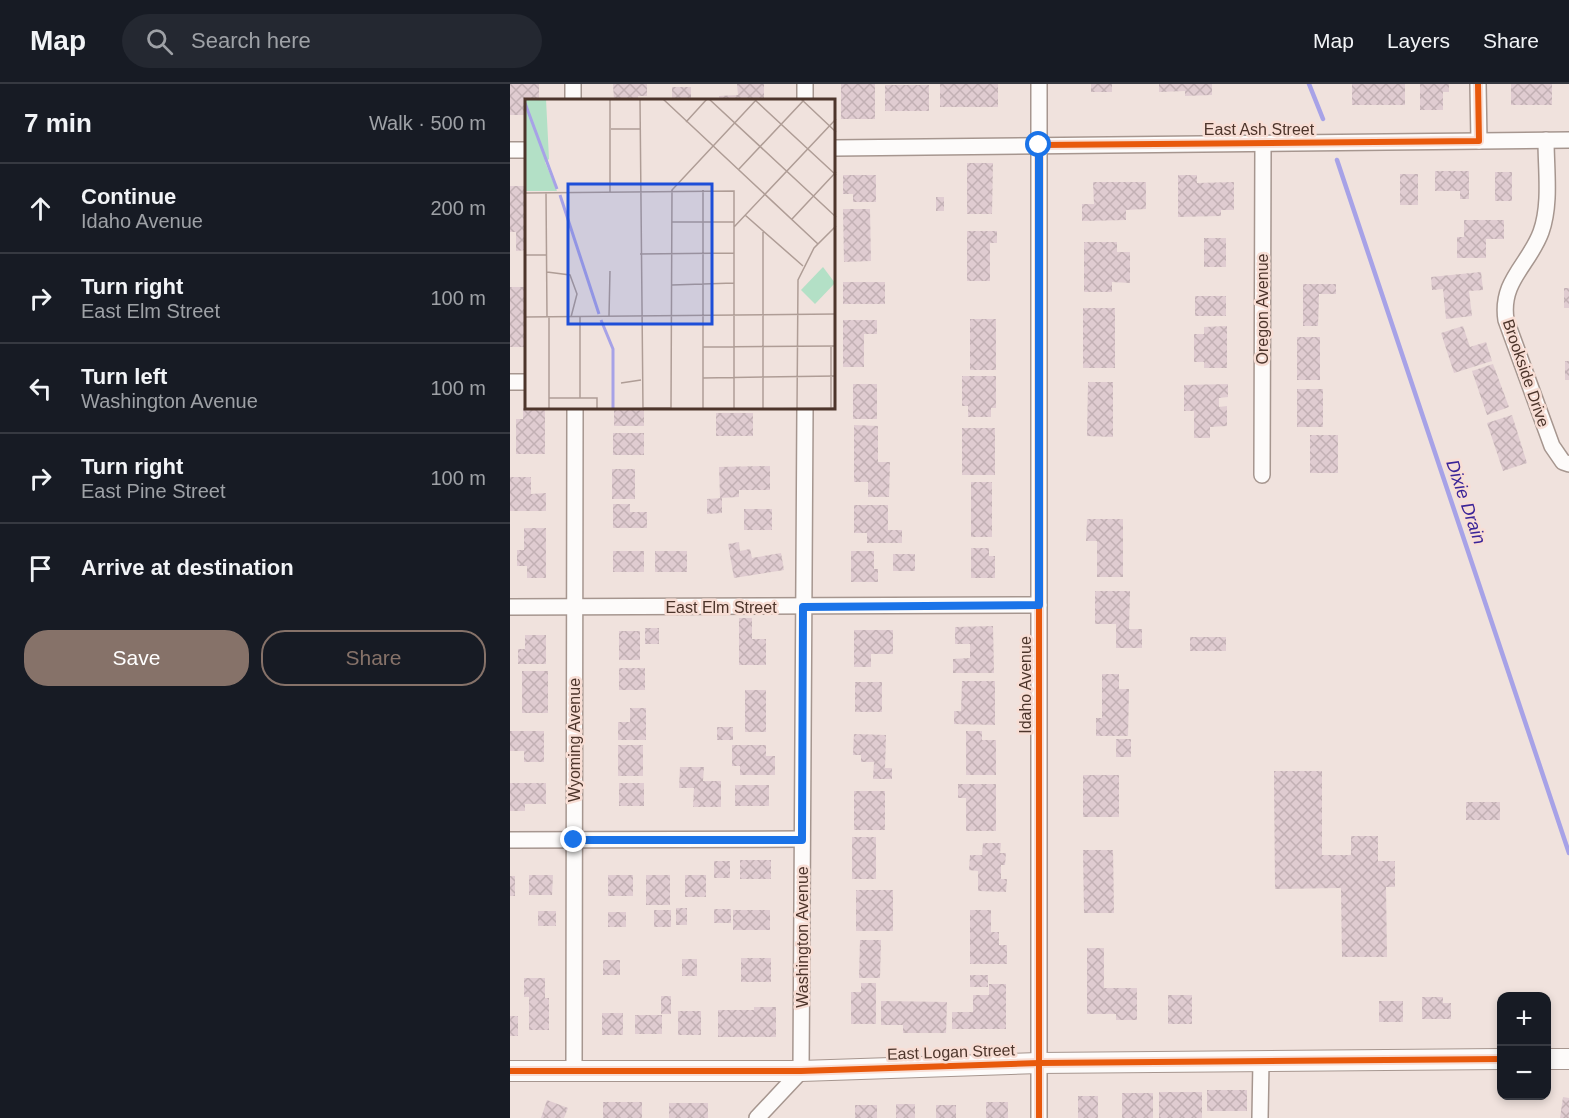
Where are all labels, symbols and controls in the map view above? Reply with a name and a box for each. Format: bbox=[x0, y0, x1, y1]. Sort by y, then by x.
search box bbox=[122, 14, 542, 68]
text: Map bbox=[30, 25, 86, 56]
icon: search bbox=[143, 25, 176, 58]
text: Search here bbox=[191, 28, 311, 53]
text: Map bbox=[1313, 29, 1354, 52]
text: Layers bbox=[1387, 29, 1450, 52]
text: Share bbox=[1483, 29, 1539, 52]
inset map bbox=[525, 99, 836, 410]
text: 7 min bbox=[24, 108, 92, 138]
text: Walk · 500 m bbox=[369, 112, 486, 134]
street label: East Ash Street bbox=[1204, 121, 1315, 138]
route start bbox=[1025, 131, 1051, 157]
text: Continue bbox=[81, 184, 176, 209]
icon: ahead bbox=[24, 192, 57, 225]
text: 200 m bbox=[430, 197, 486, 219]
text: Idaho Avenue bbox=[81, 210, 203, 232]
street label: Oregon Avenue bbox=[1254, 253, 1271, 364]
text: Turn right bbox=[81, 274, 183, 299]
icon: right bbox=[24, 282, 57, 315]
text: 100 m bbox=[430, 287, 486, 309]
text: East Elm Street bbox=[81, 300, 220, 322]
street label: Brookside Drive bbox=[1500, 317, 1552, 429]
text: Turn left bbox=[81, 364, 167, 389]
icon: left bbox=[24, 372, 57, 405]
text: 100 m bbox=[430, 377, 486, 399]
text: Washington Avenue bbox=[81, 390, 258, 412]
text: Turn right bbox=[81, 454, 183, 479]
water label: Dixie Drain bbox=[1442, 457, 1490, 547]
icon: right bbox=[24, 462, 57, 495]
text: 100 m bbox=[430, 467, 486, 489]
text: East Pine Street bbox=[81, 480, 226, 502]
icon: arrive bbox=[24, 552, 57, 585]
text: Arrive at destination bbox=[81, 555, 294, 580]
street label: East Elm Street bbox=[665, 599, 777, 616]
button: Save bbox=[24, 630, 249, 686]
button: Share bbox=[261, 630, 486, 686]
street label: Idaho Avenue bbox=[1017, 636, 1034, 734]
street label: Wyoming Avenue bbox=[566, 678, 583, 802]
route end bbox=[560, 826, 586, 852]
street label: Washington Avenue bbox=[794, 866, 811, 1008]
map controls bbox=[1497, 992, 1551, 1100]
button: + bbox=[1497, 992, 1551, 1046]
street label: East Logan Street bbox=[887, 1041, 1016, 1063]
button: − bbox=[1497, 1046, 1551, 1100]

